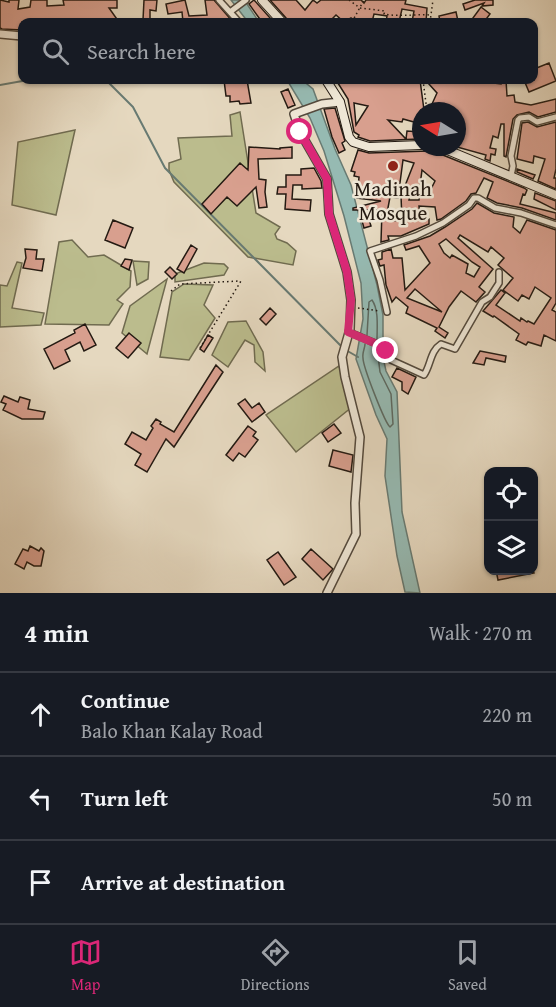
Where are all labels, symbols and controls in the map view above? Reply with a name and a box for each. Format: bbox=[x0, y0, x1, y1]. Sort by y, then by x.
search box bbox=[18, 18, 538, 84]
icon: search bbox=[39, 35, 72, 68]
text: Search here bbox=[87, 35, 196, 67]
north arrow bbox=[412, 102, 466, 156]
route start bbox=[286, 118, 312, 144]
marker: Madinah Mosque bbox=[386, 159, 400, 173]
place label: Madinah Mosque bbox=[354, 173, 432, 228]
route end bbox=[372, 337, 398, 363]
map controls bbox=[484, 467, 538, 575]
button: locate bbox=[484, 467, 538, 521]
button: layers bbox=[484, 521, 538, 575]
text: 4 min bbox=[24, 613, 89, 652]
text: Walk · 270 m bbox=[429, 618, 532, 647]
text: Continue bbox=[81, 684, 170, 716]
icon: ahead bbox=[24, 698, 57, 731]
text: 220 m bbox=[482, 700, 532, 729]
text: Balo Khan Kalay Road bbox=[81, 716, 263, 745]
icon: left bbox=[24, 782, 57, 815]
text: Turn left bbox=[81, 782, 168, 814]
text: 50 m bbox=[492, 784, 532, 813]
icon: arrive bbox=[24, 866, 57, 899]
text: Arrive at destination bbox=[81, 866, 285, 898]
tab: Map bbox=[69, 936, 102, 996]
tab: Directions bbox=[241, 936, 310, 996]
tab: Saved bbox=[448, 936, 487, 996]

